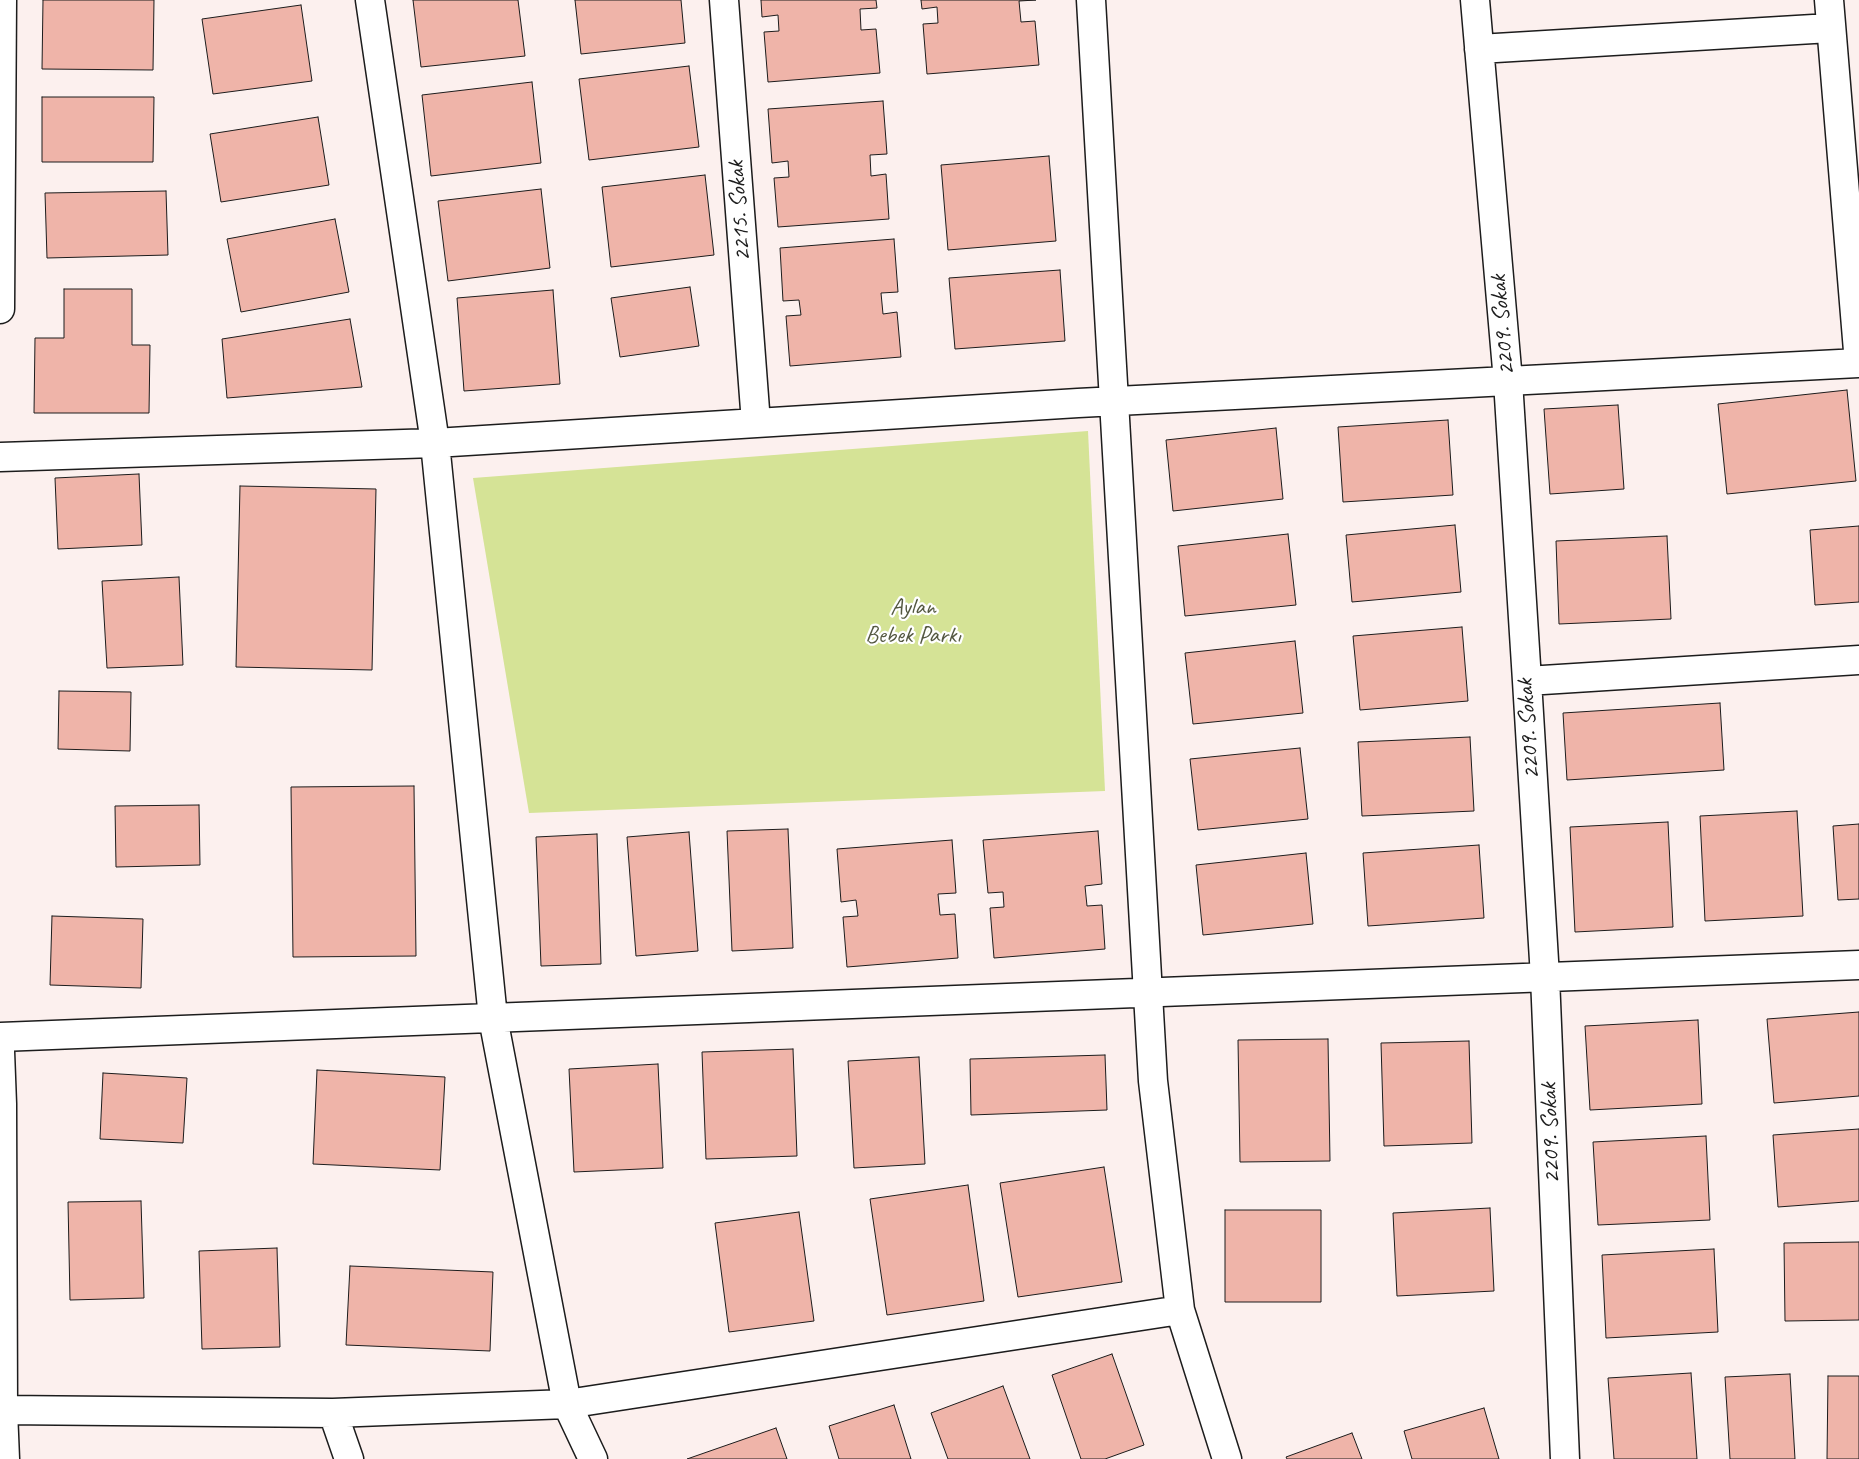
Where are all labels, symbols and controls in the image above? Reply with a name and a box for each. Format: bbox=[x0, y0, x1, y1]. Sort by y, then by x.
street label: 2215. Sokak bbox=[722, 160, 758, 262]
street label: 2209. Sokak bbox=[1484, 274, 1522, 376]
park label: Aylan Bebek Parkı bbox=[865, 594, 961, 650]
street label: 2209. Sokak bbox=[1511, 678, 1547, 780]
street label: 2209. Sokak bbox=[1535, 1082, 1567, 1184]

